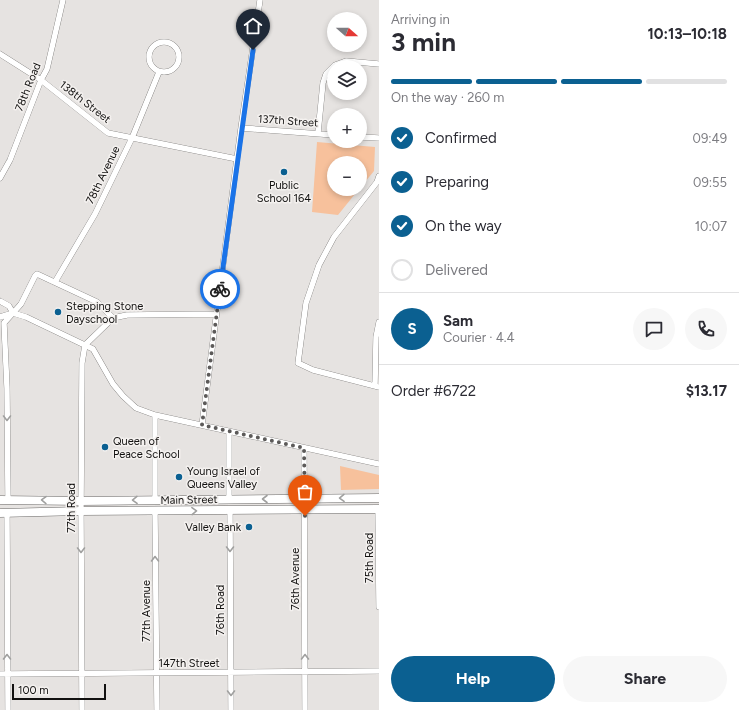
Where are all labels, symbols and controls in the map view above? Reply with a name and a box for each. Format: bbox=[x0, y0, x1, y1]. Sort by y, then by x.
pin bbox=[236, 9, 270, 50]
north arrow bbox=[327, 12, 367, 52]
map controls bbox=[327, 12, 367, 196]
text: Arriving in bbox=[391, 12, 450, 27]
icon: home bbox=[242, 15, 264, 37]
text: 10:13–10:18 bbox=[647, 25, 727, 43]
text: 3 min bbox=[391, 26, 456, 58]
button: layers bbox=[327, 60, 367, 100]
street label: 78th Road bbox=[12, 61, 44, 113]
street label: 138th Street bbox=[57, 78, 113, 126]
text: On the way · 260 m bbox=[391, 90, 504, 105]
button: + bbox=[327, 108, 367, 148]
street label: 137th Street bbox=[257, 112, 319, 130]
icon: check bbox=[391, 127, 413, 149]
text: Confirmed bbox=[425, 129, 497, 147]
text: 09:49 bbox=[693, 131, 727, 146]
street label: 78th Avenue bbox=[83, 144, 123, 206]
button: − bbox=[327, 156, 367, 196]
marker: Public School 164 bbox=[279, 167, 289, 177]
icon: check bbox=[391, 171, 413, 193]
text: Preparing bbox=[425, 173, 489, 191]
text: 09:55 bbox=[693, 175, 727, 190]
place label: Public School 164 bbox=[257, 179, 311, 205]
icon: check bbox=[391, 215, 413, 237]
text: On the way bbox=[425, 217, 502, 235]
text: 10:07 bbox=[695, 219, 727, 234]
text: Delivered bbox=[425, 261, 488, 279]
courier bbox=[200, 269, 240, 309]
icon: bike bbox=[209, 278, 231, 300]
place label: Stepping Stone Dayschool bbox=[66, 300, 143, 326]
marker: Stepping Stone Dayschool bbox=[53, 307, 63, 317]
button: chat bbox=[633, 308, 675, 350]
button: phone bbox=[685, 308, 727, 350]
text: Sam bbox=[443, 312, 473, 330]
text: S bbox=[407, 320, 417, 338]
text: Courier · 4.4 bbox=[443, 330, 515, 345]
text: Order #6722 bbox=[391, 382, 476, 400]
text: $13.17 bbox=[686, 382, 727, 400]
one-way arrow bbox=[3, 415, 11, 421]
place label: Queen of Peace School bbox=[113, 435, 180, 461]
marker: Queen of Peace School bbox=[100, 442, 110, 452]
place label: Young Israel of Queens Valley bbox=[187, 465, 261, 491]
marker: Young Israel of Queens Valley bbox=[174, 472, 184, 482]
pin bbox=[288, 475, 322, 516]
icon: bag bbox=[294, 481, 316, 503]
street label: 77th Road bbox=[65, 483, 78, 533]
street label: Main Street bbox=[160, 493, 218, 507]
one-way arrow bbox=[339, 494, 345, 502]
one-way arrow bbox=[262, 495, 268, 503]
one-way arrow bbox=[41, 496, 47, 504]
one-way arrow bbox=[132, 496, 138, 504]
one-way arrow bbox=[191, 506, 197, 515]
place label: Valley Bank bbox=[185, 521, 242, 534]
marker: Valley Bank bbox=[244, 522, 254, 532]
street label: 75th Road bbox=[363, 533, 376, 583]
one-way arrow bbox=[226, 546, 234, 552]
one-way arrow bbox=[77, 547, 85, 553]
street label: 76th Avenue bbox=[289, 548, 302, 610]
one-way arrow bbox=[151, 556, 159, 562]
street label: 77th Avenue bbox=[140, 580, 153, 642]
street label: 76th Road bbox=[214, 585, 227, 635]
one-way arrow bbox=[3, 654, 11, 660]
one-way arrow bbox=[301, 654, 309, 660]
button: Help bbox=[391, 656, 555, 702]
button: Share bbox=[563, 656, 727, 702]
street label: 147th Street bbox=[158, 657, 220, 670]
scale bar bbox=[12, 682, 106, 701]
text: 100 m bbox=[18, 684, 49, 697]
one-way arrow bbox=[227, 690, 235, 696]

